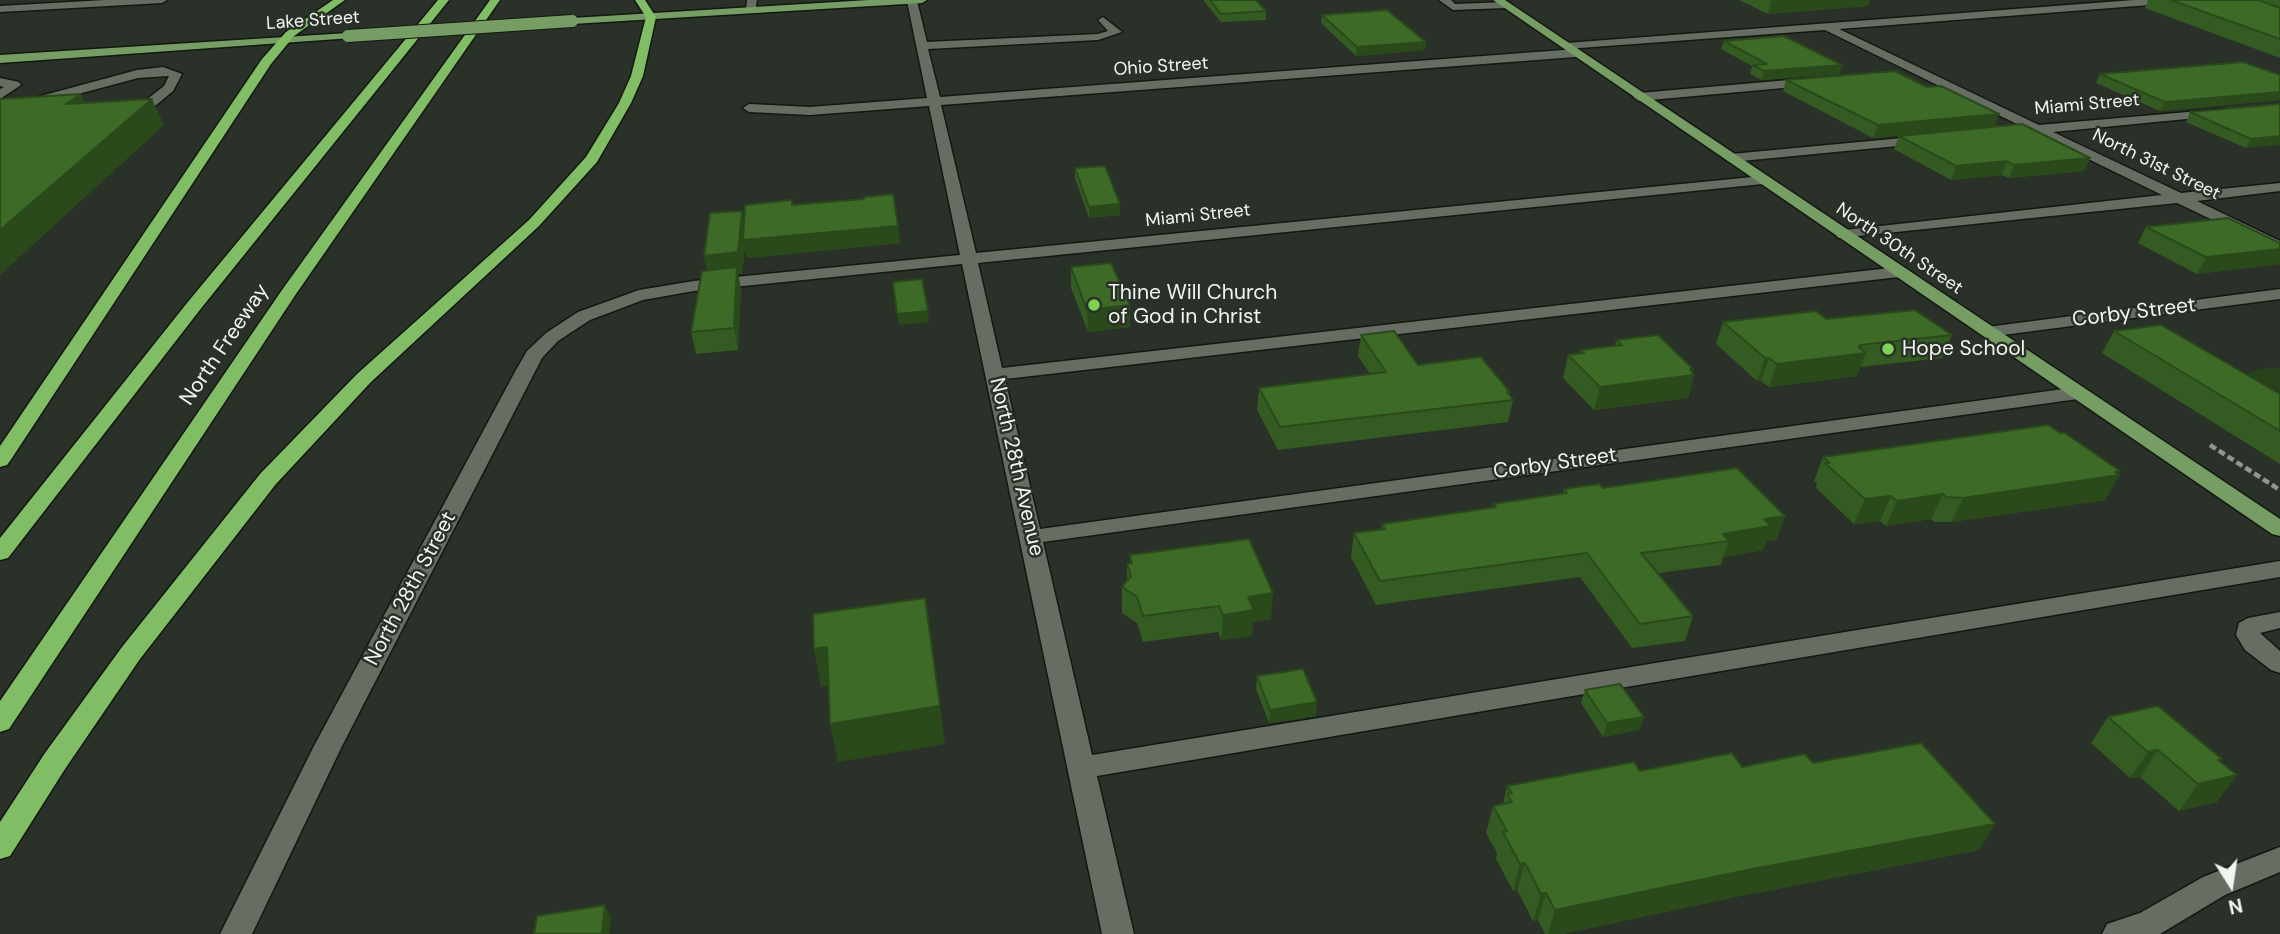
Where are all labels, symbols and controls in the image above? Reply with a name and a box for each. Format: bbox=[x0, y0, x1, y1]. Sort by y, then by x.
street label: Lake Street bbox=[265, 7, 361, 35]
street label: Ohio Street bbox=[1113, 53, 1209, 81]
street label: Miami Street bbox=[2034, 90, 2140, 120]
street label: North 31st Street bbox=[2089, 125, 2223, 205]
street label: North 30th Street bbox=[1832, 199, 1966, 299]
street label: Miami Street bbox=[1144, 200, 1252, 232]
street label: North Freeway bbox=[175, 279, 275, 411]
place label: Thine Will Church of God in Christ bbox=[1108, 280, 1277, 330]
street label: Corby Street bbox=[2071, 293, 2197, 333]
marker: Thine Will Church of God in Christ bbox=[1086, 297, 1102, 313]
place label: Hope School bbox=[1902, 336, 2025, 362]
marker: Hope School bbox=[1880, 341, 1896, 357]
street label: North 28th Avenue bbox=[983, 375, 1049, 559]
street label: Corby Street bbox=[1492, 443, 1618, 485]
street label: North 28th Street bbox=[360, 508, 462, 670]
north arrow bbox=[2196, 850, 2266, 920]
text: N bbox=[2226, 892, 2245, 920]

